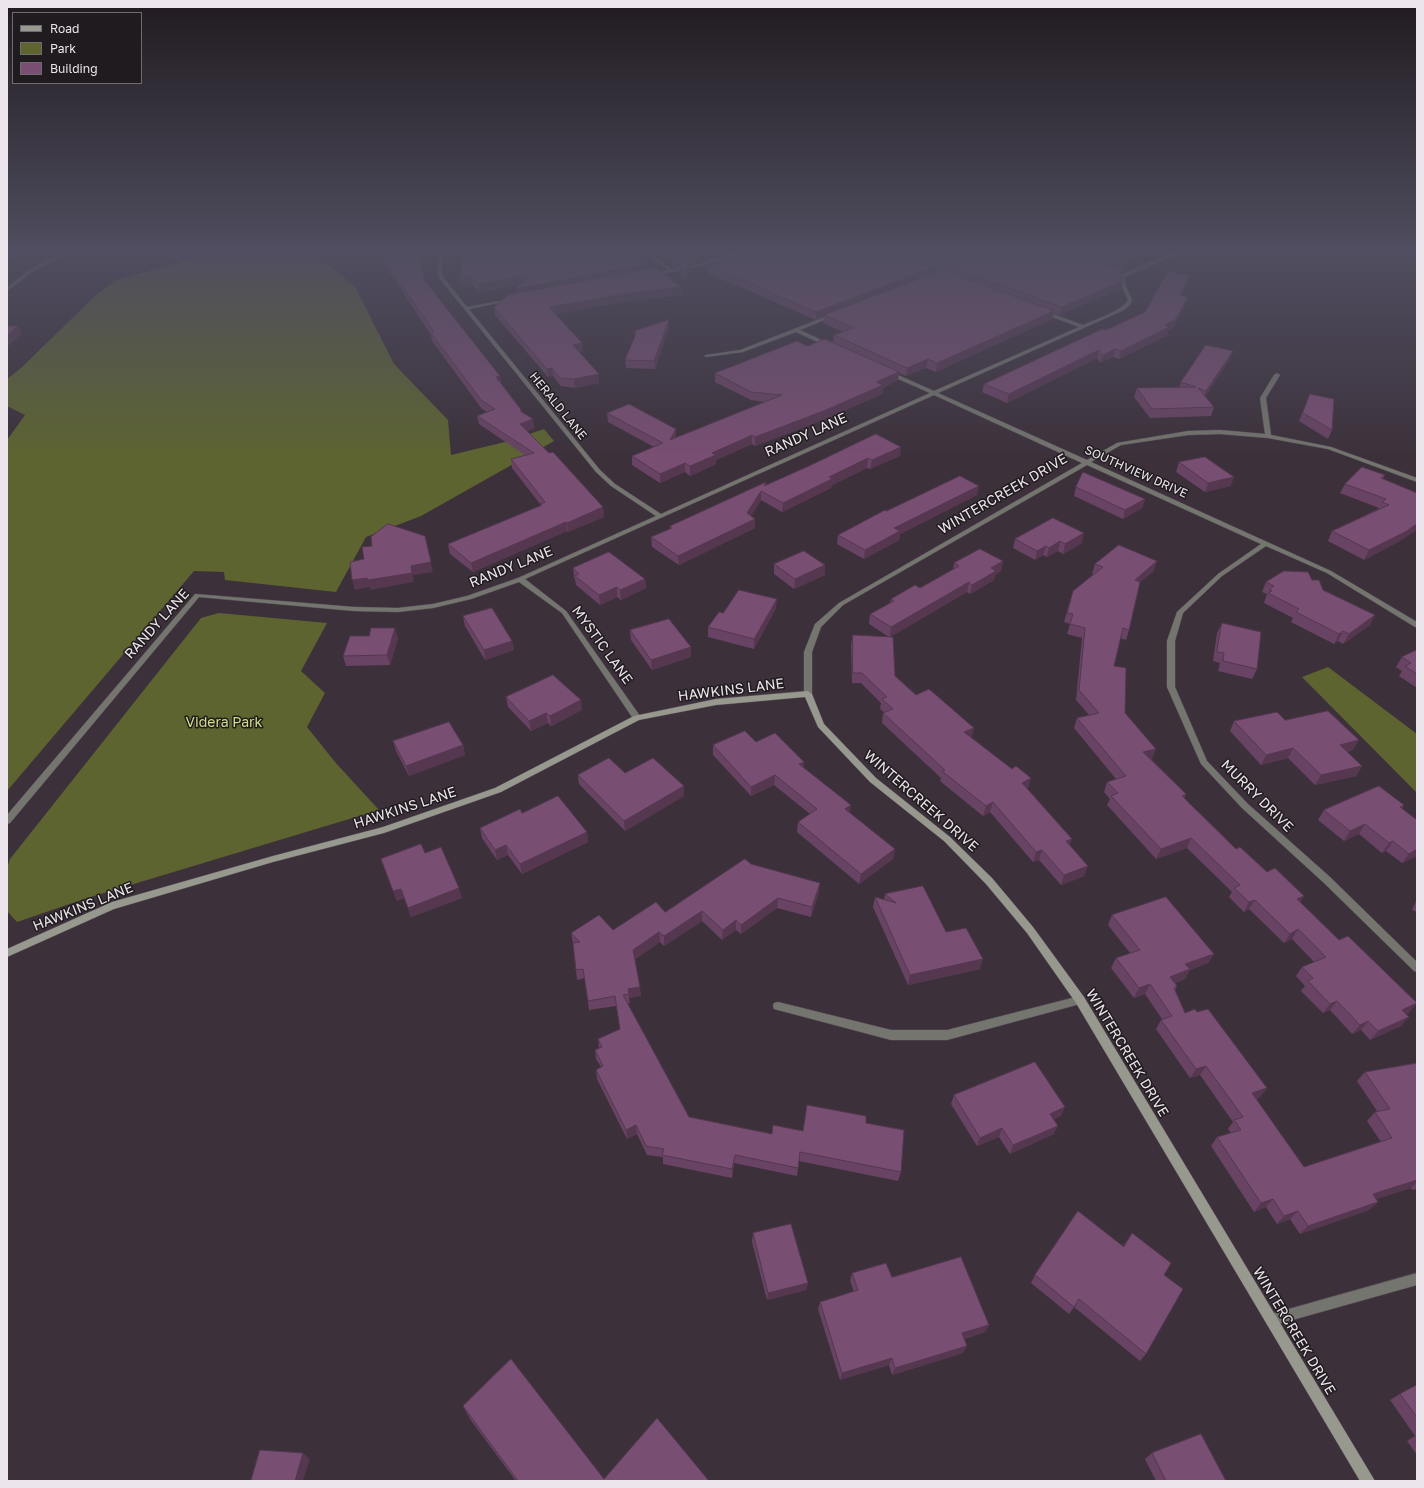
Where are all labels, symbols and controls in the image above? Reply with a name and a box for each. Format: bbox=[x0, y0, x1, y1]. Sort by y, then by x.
legend bbox=[12, 12, 142, 84]
text: Road bbox=[50, 21, 79, 36]
text: Park bbox=[50, 41, 76, 56]
text: Building bbox=[50, 61, 98, 76]
street label: HERALD LANE bbox=[526, 369, 590, 443]
street label: RANDY LANE bbox=[762, 409, 850, 461]
street label: SOUTHVIEW DRIVE bbox=[1082, 443, 1190, 501]
street label: WINTERCREEK DRIVE bbox=[936, 450, 1070, 538]
street label: RANDY LANE bbox=[467, 543, 555, 591]
street label: RANDY LANE bbox=[121, 586, 193, 662]
street label: MYSTIC LANE bbox=[568, 603, 636, 687]
street label: HAWKINS LANE bbox=[677, 675, 785, 705]
park label: Videra Park bbox=[186, 715, 262, 731]
street label: WINTERCREEK DRIVE bbox=[860, 747, 982, 855]
street label: MURRY DRIVE bbox=[1217, 756, 1297, 836]
street label: HAWKINS LANE bbox=[352, 784, 458, 832]
street label: HAWKINS LANE bbox=[30, 879, 136, 935]
street label: WINTERCREEK DRIVE bbox=[1082, 986, 1172, 1120]
street label: WINTERCREEK DRIVE bbox=[1249, 1264, 1339, 1398]

